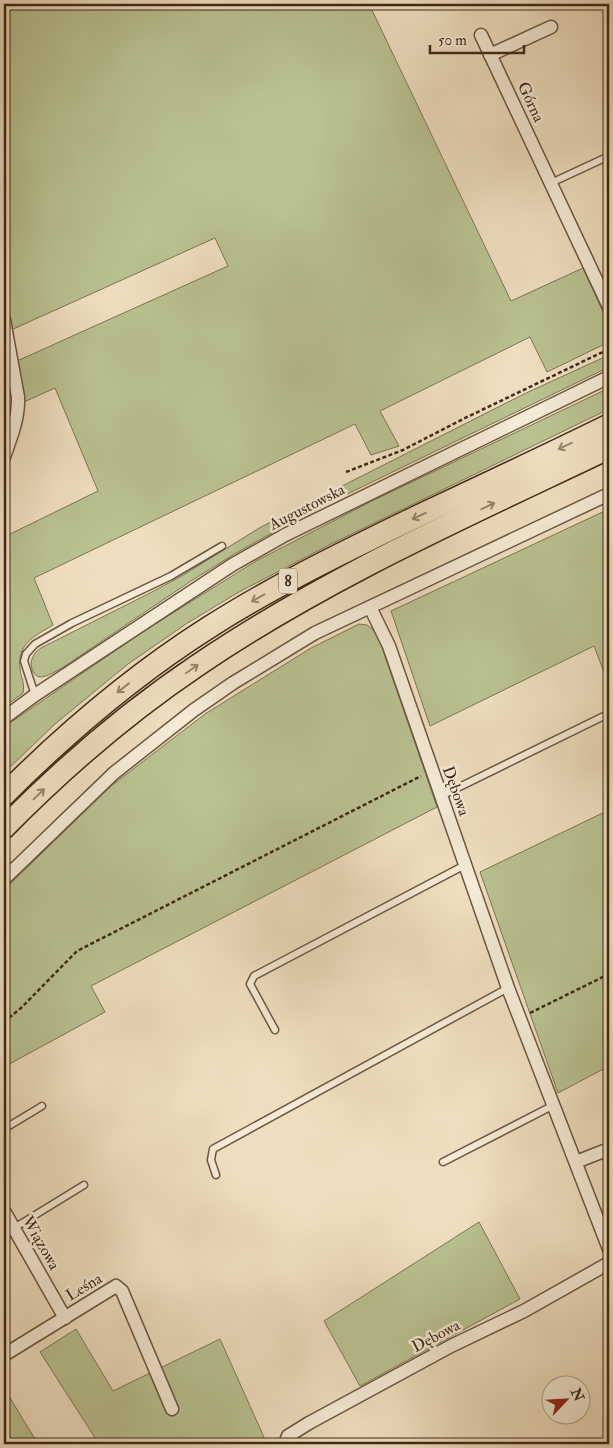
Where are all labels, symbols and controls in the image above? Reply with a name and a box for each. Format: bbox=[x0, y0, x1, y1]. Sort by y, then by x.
scale bar bbox=[430, 22, 524, 54]
text: 50 m bbox=[438, 31, 467, 50]
street label: Górna bbox=[513, 79, 549, 126]
one-way arrow bbox=[558, 442, 573, 452]
street label: Augustowska bbox=[265, 479, 349, 535]
one-way arrow bbox=[480, 501, 495, 510]
one-way arrow bbox=[411, 511, 426, 521]
road number: 8 bbox=[279, 568, 297, 594]
one-way arrow bbox=[251, 593, 266, 603]
one-way arrow bbox=[185, 664, 199, 674]
one-way arrow bbox=[117, 683, 130, 694]
street label: Dębowa bbox=[438, 763, 474, 819]
one-way arrow bbox=[33, 788, 45, 800]
street label: Wiązowa bbox=[17, 1212, 65, 1274]
street label: Leśna bbox=[62, 1268, 106, 1306]
street label: Dębowa bbox=[409, 1315, 464, 1357]
north arrow bbox=[540, 1376, 590, 1426]
text: N bbox=[567, 1385, 588, 1404]

